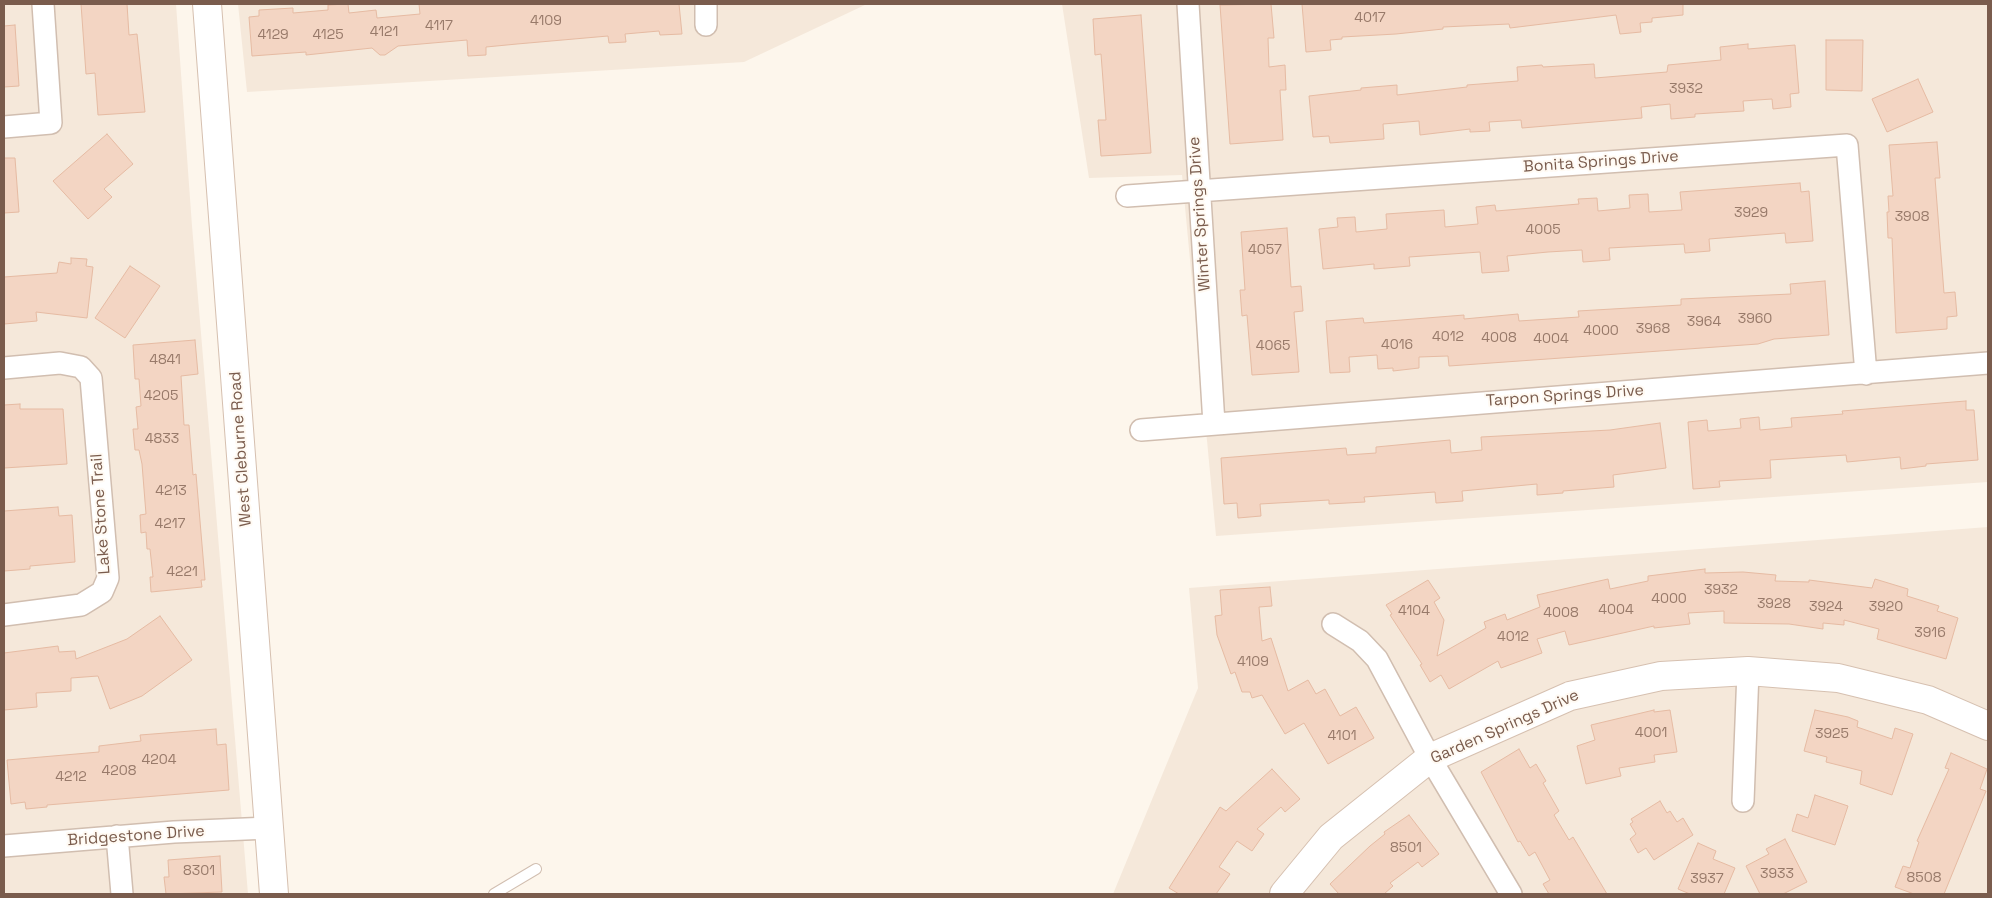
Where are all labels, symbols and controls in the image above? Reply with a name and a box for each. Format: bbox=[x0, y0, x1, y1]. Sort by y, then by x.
house number: 4017 bbox=[1354, 10, 1386, 26]
house number: 4109 bbox=[530, 13, 562, 29]
house number: 4117 bbox=[425, 18, 453, 34]
house number: 4121 bbox=[370, 24, 398, 40]
house number: 4129 bbox=[257, 27, 289, 43]
house number: 4125 bbox=[312, 27, 344, 43]
house number: 3932 bbox=[1669, 81, 1703, 97]
street label: Winter Springs Drive bbox=[1185, 136, 1215, 292]
street label: Bonita Springs Drive bbox=[1523, 147, 1679, 177]
house number: 3929 bbox=[1734, 205, 1768, 221]
house number: 3908 bbox=[1895, 209, 1929, 225]
house number: 4005 bbox=[1525, 222, 1561, 238]
house number: 4057 bbox=[1248, 242, 1282, 258]
house number: 3960 bbox=[1738, 311, 1772, 327]
house number: 3964 bbox=[1687, 314, 1721, 330]
house number: 3968 bbox=[1636, 321, 1670, 337]
house number: 4000 bbox=[1583, 323, 1619, 339]
house number: 4012 bbox=[1432, 329, 1464, 345]
house number: 4008 bbox=[1481, 330, 1517, 346]
house number: 4004 bbox=[1533, 331, 1569, 347]
house number: 4016 bbox=[1381, 337, 1413, 353]
house number: 4065 bbox=[1256, 338, 1290, 354]
house number: 4841 bbox=[149, 352, 181, 368]
street label: West Cleburne Road bbox=[226, 371, 256, 527]
street label: Tarpon Springs Drive bbox=[1485, 381, 1645, 411]
house number: 4205 bbox=[144, 388, 178, 404]
house number: 4833 bbox=[145, 431, 179, 447]
street label: Lake Stone Trail bbox=[87, 453, 115, 575]
house number: 4213 bbox=[155, 483, 187, 499]
house number: 4217 bbox=[155, 516, 185, 532]
house number: 4221 bbox=[166, 564, 198, 580]
house number: 3932 bbox=[1704, 582, 1738, 598]
house number: 4000 bbox=[1651, 591, 1687, 607]
house number: 3928 bbox=[1757, 596, 1791, 612]
house number: 3924 bbox=[1809, 599, 1843, 615]
house number: 3920 bbox=[1869, 599, 1903, 615]
house number: 4004 bbox=[1598, 602, 1634, 618]
house number: 4104 bbox=[1398, 603, 1430, 619]
house number: 4008 bbox=[1543, 605, 1579, 621]
house number: 3916 bbox=[1914, 625, 1946, 641]
house number: 4012 bbox=[1497, 629, 1529, 645]
house number: 4109 bbox=[1237, 654, 1269, 670]
street label: Garden Springs Drive bbox=[1428, 686, 1582, 768]
house number: 4001 bbox=[1635, 725, 1667, 741]
house number: 3925 bbox=[1815, 726, 1849, 742]
house number: 4101 bbox=[1327, 728, 1357, 744]
house number: 4204 bbox=[142, 752, 176, 768]
house number: 4208 bbox=[102, 763, 136, 779]
house number: 4212 bbox=[55, 769, 87, 785]
street label: Bridgestone Drive bbox=[67, 822, 205, 850]
house number: 8501 bbox=[1390, 840, 1422, 856]
house number: 8301 bbox=[183, 863, 215, 879]
house number: 3933 bbox=[1760, 866, 1794, 882]
house number: 8508 bbox=[1907, 870, 1941, 886]
house number: 3937 bbox=[1690, 871, 1724, 887]

